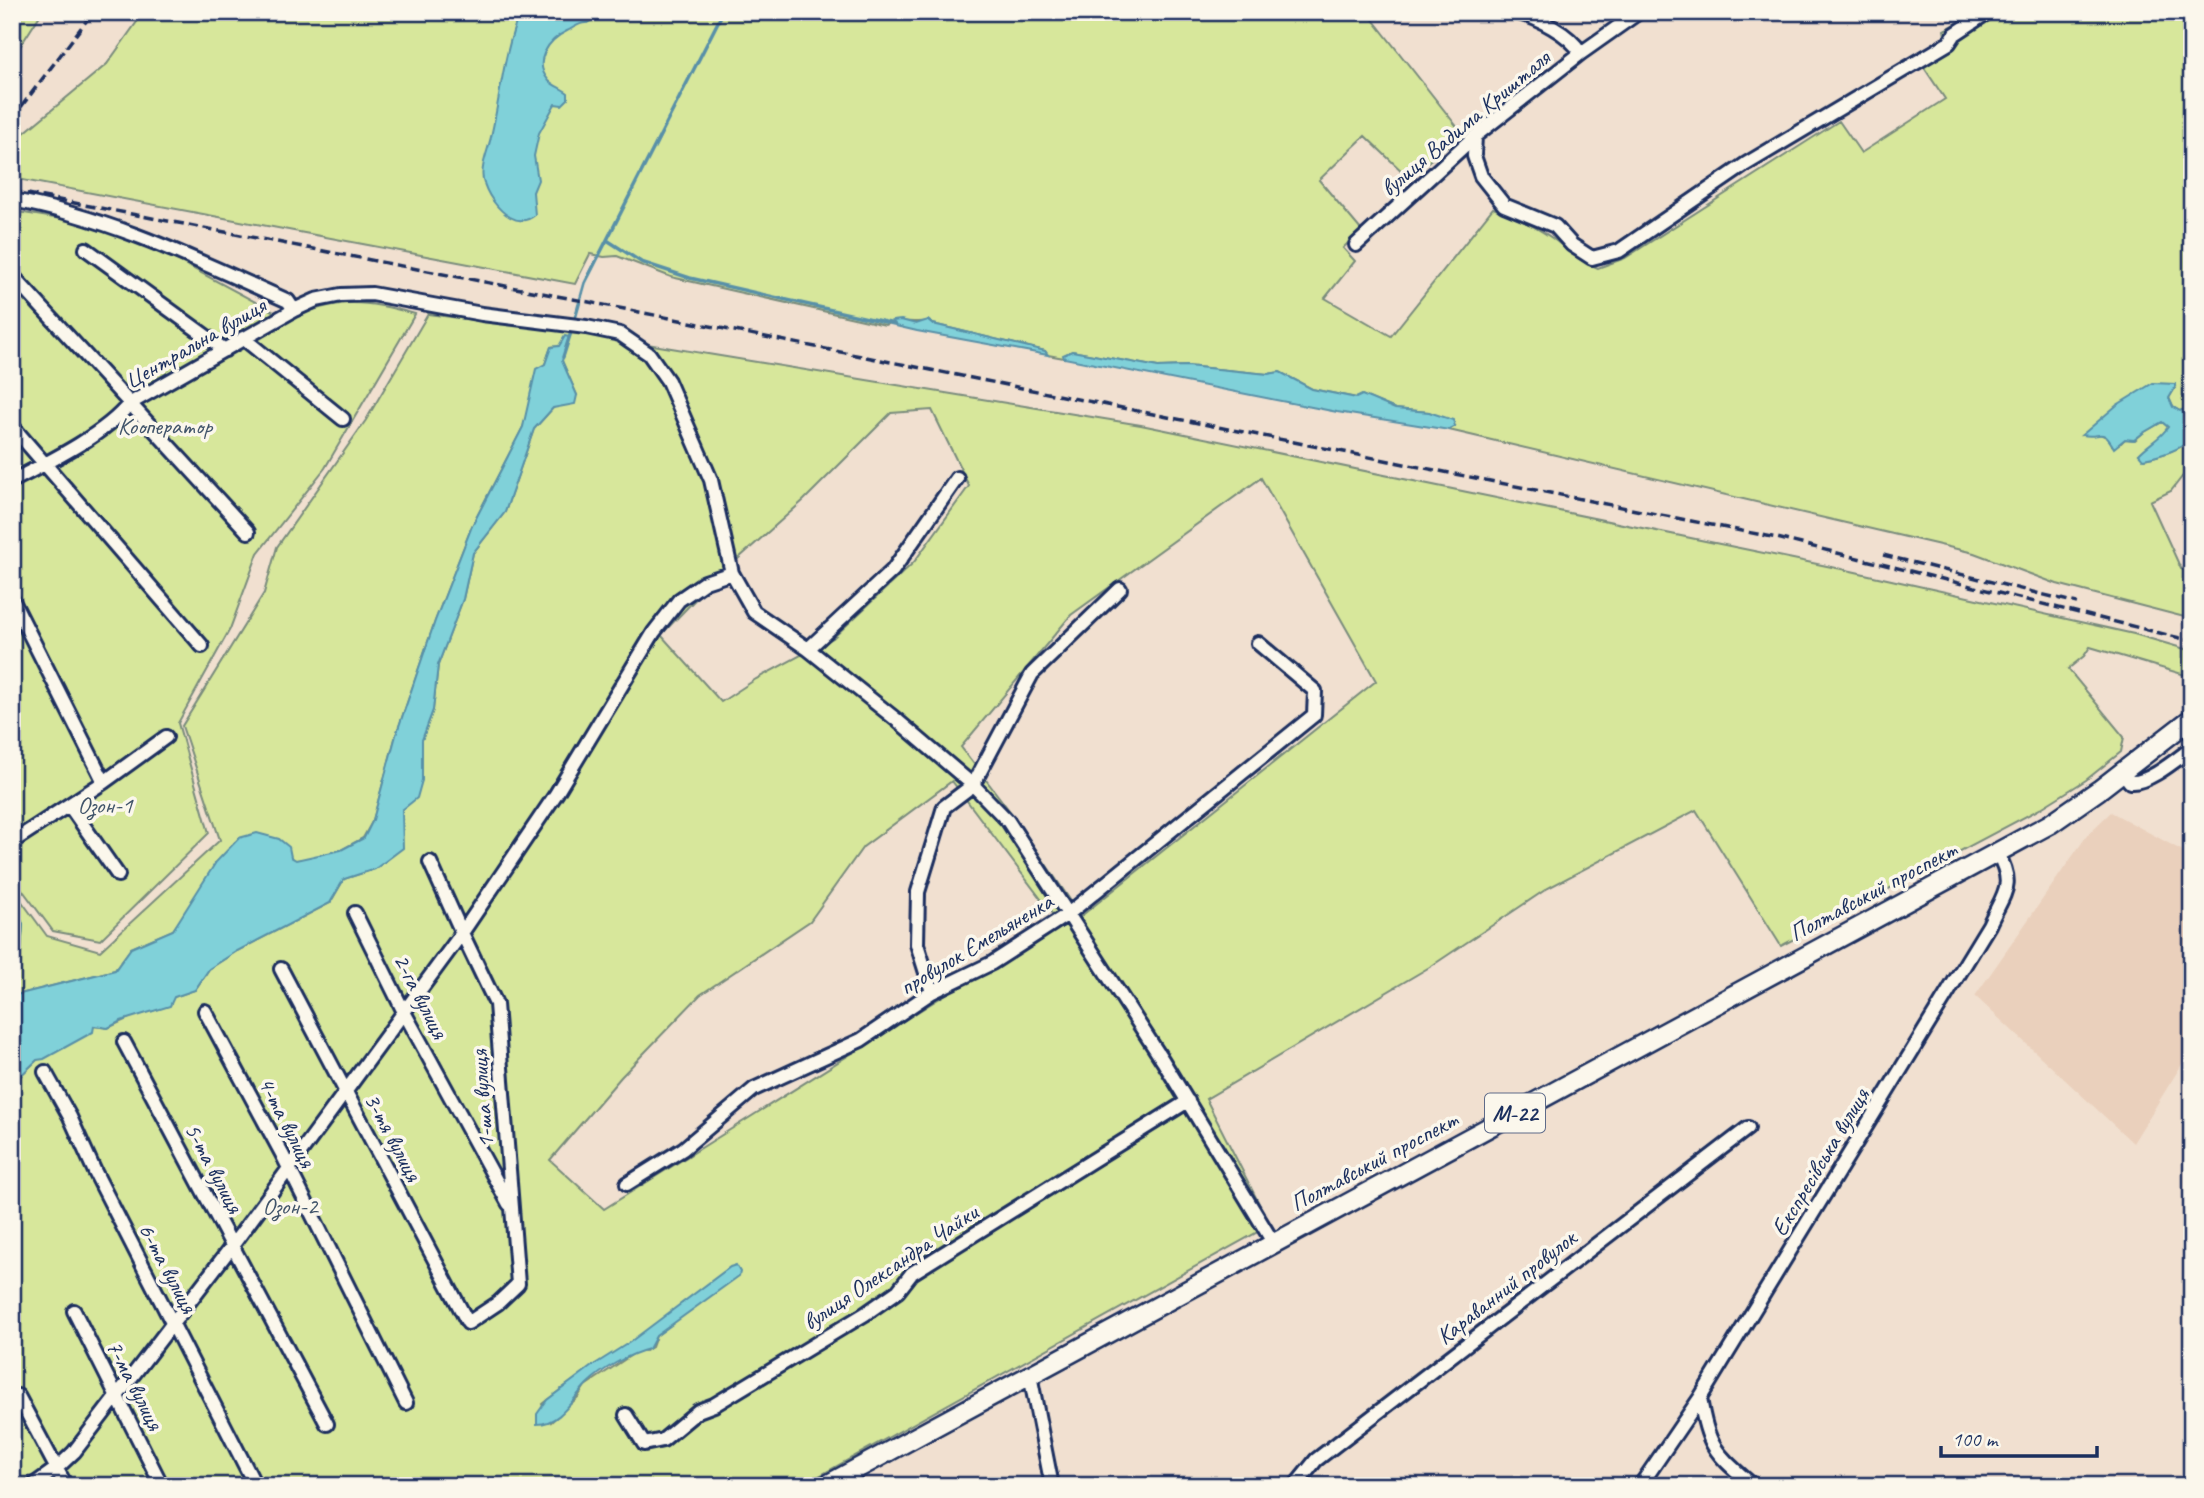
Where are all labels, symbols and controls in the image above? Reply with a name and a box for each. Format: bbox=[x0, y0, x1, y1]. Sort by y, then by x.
street label: вулиця Вадима Кришталя bbox=[1374, 42, 1557, 203]
street label: Центральна вулиця bbox=[119, 290, 272, 396]
park label: Кооператор bbox=[118, 411, 213, 441]
park label: Озон-1 bbox=[77, 790, 134, 821]
street label: Полтавський проспект bbox=[1784, 834, 1963, 948]
street label: провулок Ємельяненка bbox=[894, 886, 1060, 1002]
street label: 2-га вулиця bbox=[387, 948, 456, 1045]
street label: 1-ша вулиця bbox=[463, 1047, 500, 1149]
street label: 4-та вулиця bbox=[251, 1072, 323, 1174]
street label: Експресівська вулиця bbox=[1764, 1081, 1877, 1241]
street label: 3-тя вулиця bbox=[357, 1088, 429, 1187]
road number: М-22 bbox=[1485, 1094, 1545, 1132]
street label: Полтавський проспект bbox=[1285, 1104, 1464, 1218]
street label: 5-та вулиця bbox=[178, 1118, 251, 1219]
park label: Озон-2 bbox=[262, 1191, 320, 1222]
street label: вулиця Олександра Чайки bbox=[797, 1196, 985, 1337]
street label: 6-та вулиця bbox=[132, 1218, 205, 1319]
street label: Караванний провулок bbox=[1430, 1222, 1584, 1351]
street label: 7-ма вулиця bbox=[100, 1335, 171, 1436]
scale bar bbox=[1941, 1414, 2097, 1458]
text: 100 m bbox=[1952, 1426, 1999, 1452]

